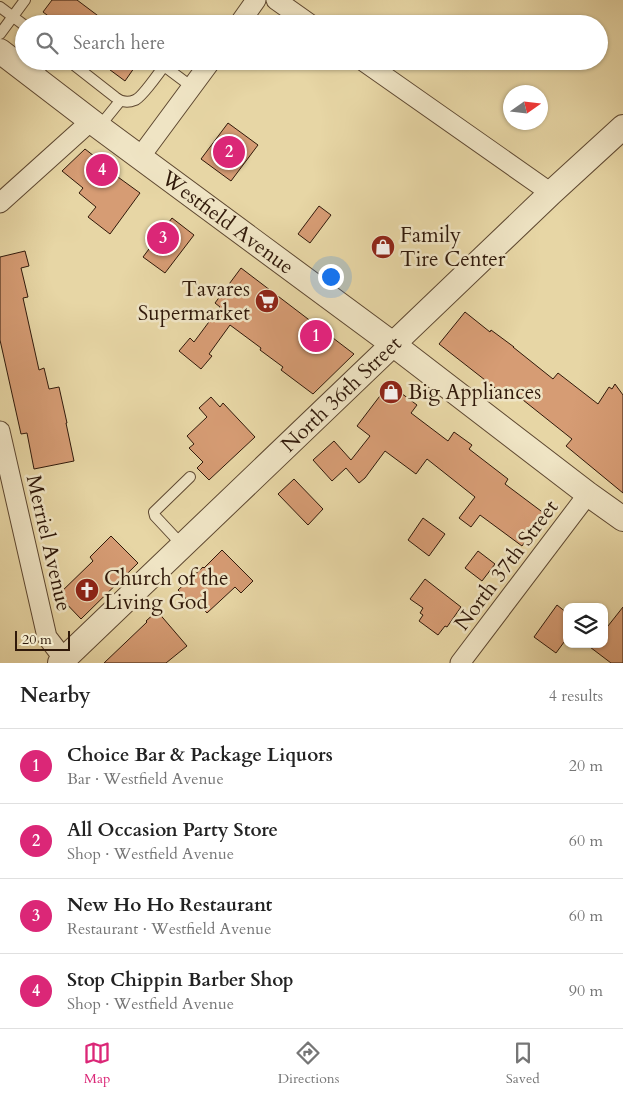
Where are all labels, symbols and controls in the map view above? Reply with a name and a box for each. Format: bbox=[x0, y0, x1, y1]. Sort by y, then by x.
search box bbox=[15, 15, 608, 70]
icon: search bbox=[33, 29, 61, 57]
text: Search here bbox=[73, 30, 165, 56]
north arrow bbox=[503, 85, 548, 130]
pin: 2 bbox=[213, 133, 245, 171]
pin: 4 bbox=[86, 151, 118, 189]
street label: Westfield Avenue bbox=[155, 163, 300, 281]
pin: 3 bbox=[147, 219, 179, 257]
place label: Family Tire Center bbox=[400, 221, 506, 274]
shop icon: Family Tire Center bbox=[370, 234, 396, 260]
your location bbox=[318, 264, 344, 290]
place label: Tavares Supermarket bbox=[138, 275, 250, 328]
supermarket icon: Tavares Supermarket bbox=[254, 288, 280, 314]
pin: 1 bbox=[300, 317, 332, 355]
street label: North 36th Street bbox=[275, 329, 408, 459]
place label: Big Appliances bbox=[408, 378, 541, 407]
shop icon: Big Appliances bbox=[378, 379, 404, 405]
street label: Merriel Avenue bbox=[19, 472, 78, 614]
street label: North 37th Street bbox=[448, 494, 565, 637]
place label: Church of the Living God bbox=[104, 564, 229, 617]
church icon: Church of the Living God bbox=[74, 577, 100, 603]
map controls bbox=[563, 603, 608, 648]
button: layers bbox=[563, 603, 608, 648]
scale bar bbox=[15, 628, 70, 651]
text: 20 m bbox=[22, 630, 52, 649]
text: Nearby bbox=[20, 681, 91, 710]
text: 4 results bbox=[549, 685, 603, 707]
text: Choice Bar & Package Liquors bbox=[67, 742, 333, 768]
text: 1 bbox=[32, 755, 40, 777]
text: 20 m bbox=[569, 755, 603, 777]
text: Bar · Westfield Avenue bbox=[67, 768, 224, 790]
text: All Occasion Party Store bbox=[67, 817, 278, 843]
text: 2 bbox=[32, 830, 40, 852]
text: 60 m bbox=[569, 830, 603, 852]
text: Shop · Westfield Avenue bbox=[67, 843, 234, 865]
text: New Ho Ho Restaurant bbox=[67, 892, 272, 918]
text: 3 bbox=[32, 905, 40, 927]
text: 60 m bbox=[569, 905, 603, 927]
text: Restaurant · Westfield Avenue bbox=[67, 918, 271, 940]
text: Stop Chippin Barber Shop bbox=[67, 967, 294, 993]
text: 4 bbox=[32, 980, 40, 1002]
text: 90 m bbox=[569, 980, 603, 1002]
text: Shop · Westfield Avenue bbox=[67, 993, 234, 1015]
tab: Map bbox=[83, 1039, 111, 1088]
tab: Directions bbox=[278, 1039, 339, 1088]
tab: Saved bbox=[506, 1039, 540, 1088]

